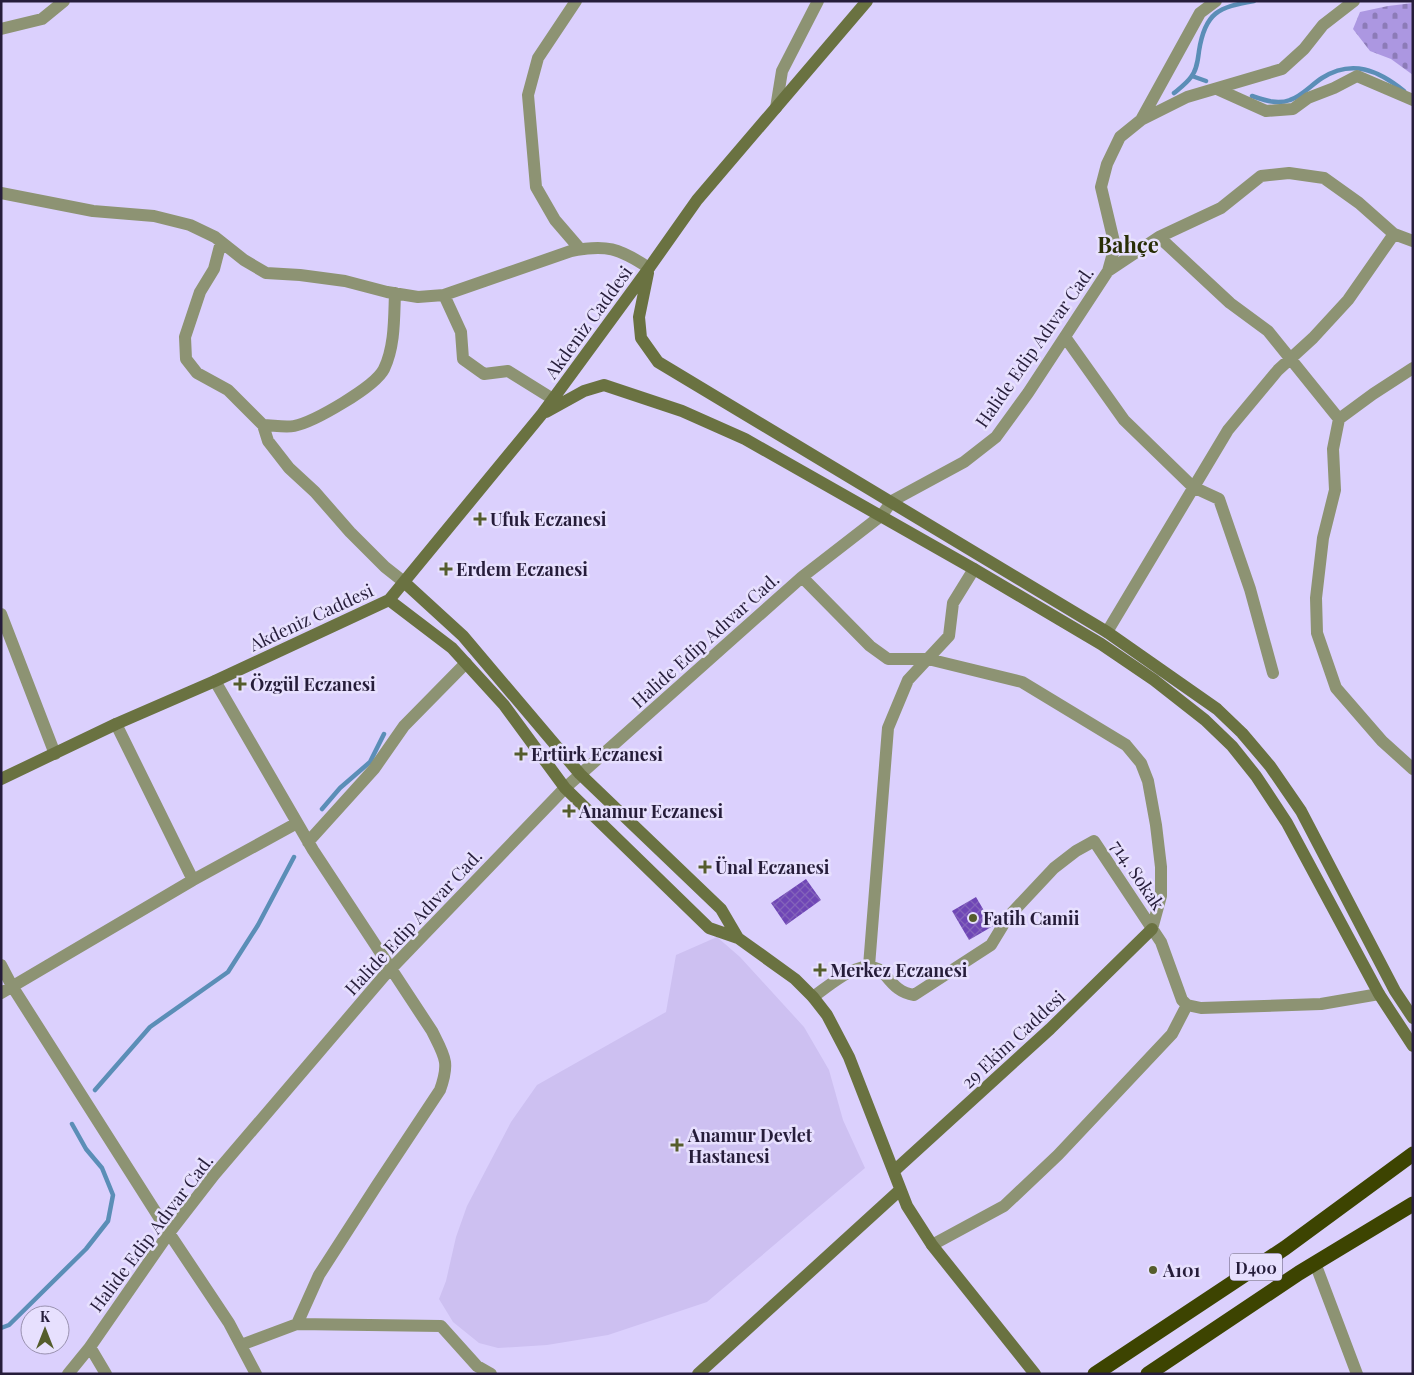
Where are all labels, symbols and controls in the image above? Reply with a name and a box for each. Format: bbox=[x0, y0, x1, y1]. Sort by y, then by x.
district label: Bahçe bbox=[1097, 229, 1159, 259]
street label: Akdeniz Caddesi bbox=[538, 261, 637, 384]
street label: Halide Edip Adıvar Cad. bbox=[969, 262, 1099, 432]
place label: Ufuk Eczanesi bbox=[490, 507, 607, 531]
marker: Ufuk Eczanesi bbox=[474, 513, 486, 525]
place label: Erdem Eczanesi bbox=[456, 557, 588, 581]
marker: Erdem Eczanesi bbox=[440, 563, 452, 575]
street label: Halide Edip Adıvar Cad. bbox=[626, 567, 784, 713]
street label: Akdeniz Caddesi bbox=[244, 578, 377, 657]
place label: Özgül Eczanesi bbox=[250, 672, 376, 696]
marker: Özgül Eczanesi bbox=[234, 678, 246, 690]
place label: Ertürk Eczanesi bbox=[531, 742, 663, 766]
marker: Ertürk Eczanesi bbox=[515, 748, 527, 760]
place label: Anamur Eczanesi bbox=[578, 799, 723, 823]
marker: Anamur Eczanesi bbox=[563, 805, 575, 817]
street label: 714. Sokak bbox=[1106, 835, 1170, 915]
street label: Halide Edip Adıvar Cad. bbox=[339, 844, 487, 1000]
place label: Ünal Eczanesi bbox=[715, 855, 830, 879]
marker: Ünal Eczanesi bbox=[699, 861, 711, 873]
place label: Fatih Camii bbox=[983, 906, 1080, 930]
marker: Fatih Camii bbox=[967, 912, 979, 924]
place label: Merkez Eczanesi bbox=[830, 958, 968, 982]
marker: Merkez Eczanesi bbox=[814, 964, 826, 976]
street label: 29 Ekim Caddesi bbox=[956, 985, 1070, 1093]
place label: Anamur Devlet Hastanesi bbox=[687, 1123, 813, 1168]
marker: Anamur Devlet Hastanesi bbox=[670, 1138, 684, 1152]
street label: Halide Edip Adıvar Cad. bbox=[84, 1149, 218, 1317]
road number: D400 bbox=[1230, 1254, 1282, 1280]
place label: A101 bbox=[1162, 1258, 1201, 1282]
marker: A101 bbox=[1147, 1264, 1159, 1276]
north arrow bbox=[20, 1305, 70, 1355]
text: K bbox=[40, 1307, 51, 1326]

